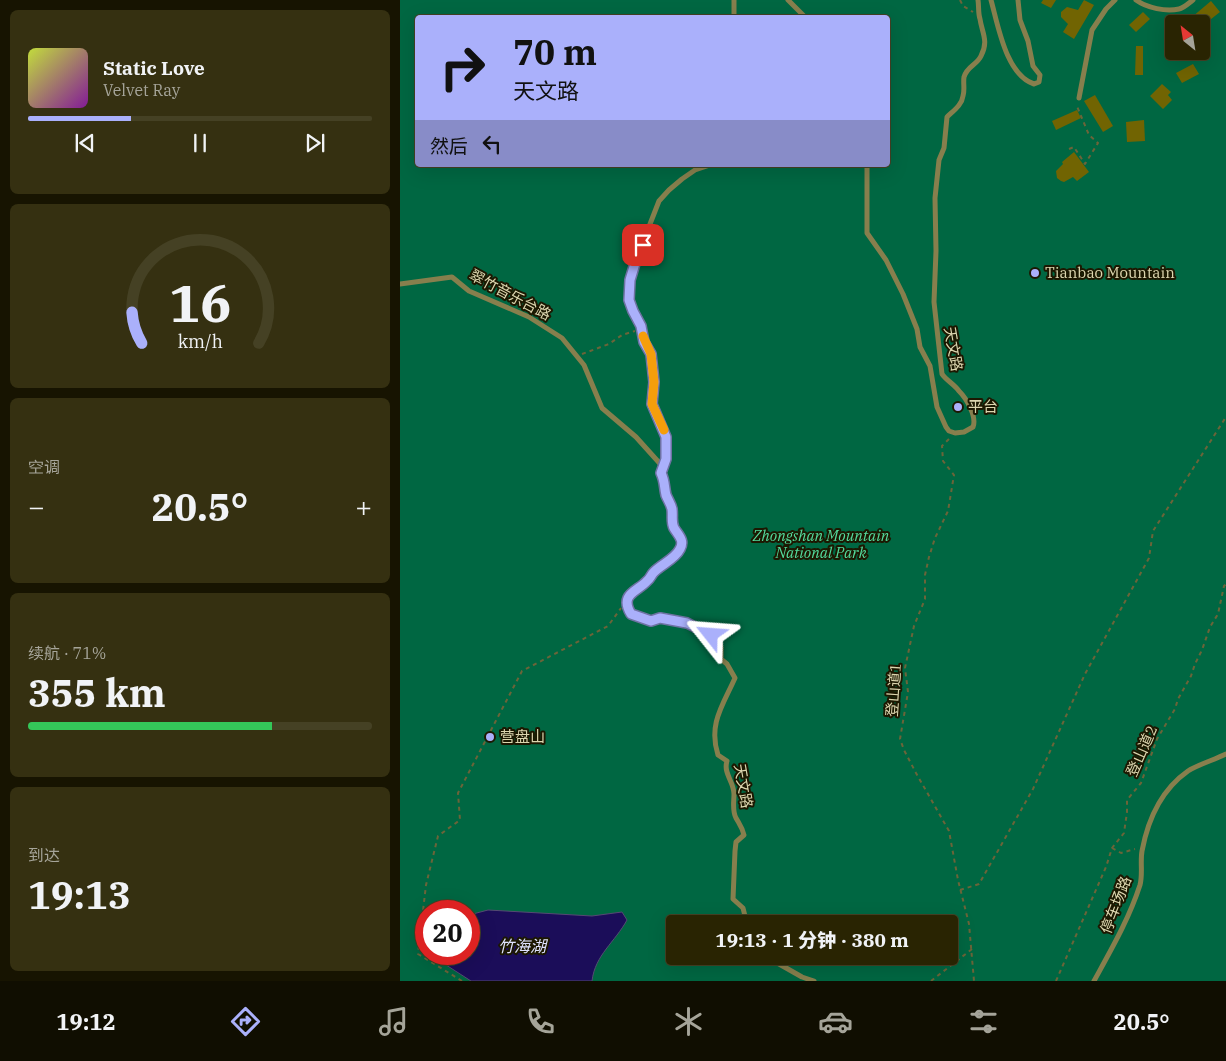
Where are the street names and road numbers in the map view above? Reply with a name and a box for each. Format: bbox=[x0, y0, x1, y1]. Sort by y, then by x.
street label: 翠竹音乐台路 bbox=[466, 265, 554, 324]
street label: 天文路 bbox=[940, 325, 967, 373]
street label: 登山道1 bbox=[882, 662, 905, 718]
street label: 登山道2 bbox=[1122, 722, 1161, 779]
street label: 天文路 bbox=[730, 762, 757, 810]
street label: 停车场路 bbox=[1096, 873, 1135, 936]

